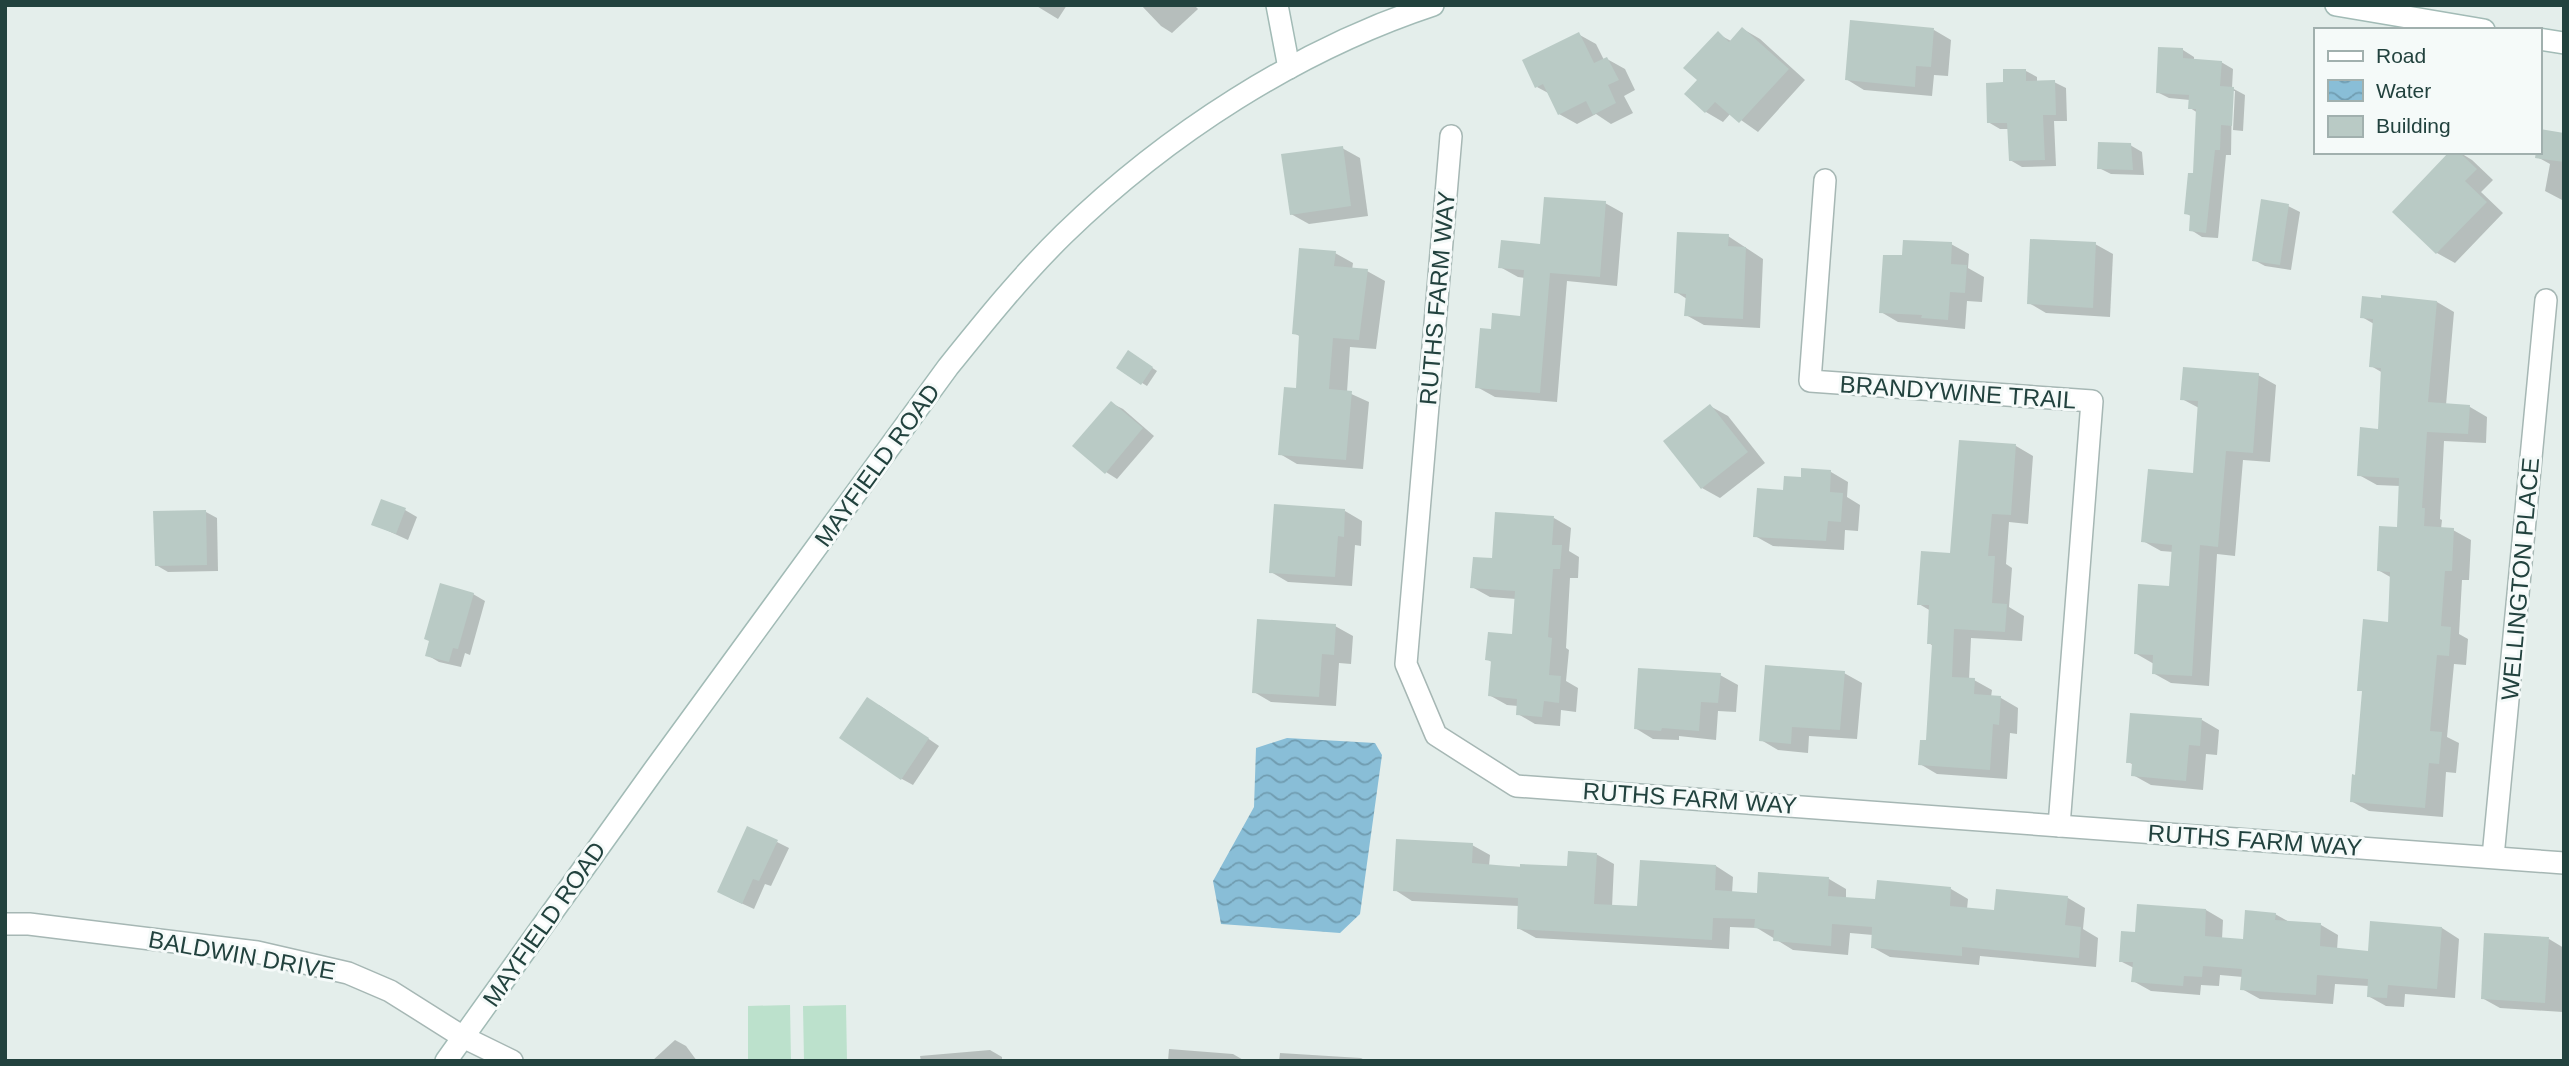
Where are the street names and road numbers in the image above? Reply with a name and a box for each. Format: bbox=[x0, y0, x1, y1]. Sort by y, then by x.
street label: RUTHS FARM WAY bbox=[1414, 190, 1460, 406]
street label: BRANDYWINE TRAIL bbox=[1839, 370, 2077, 414]
street label: MAYFIELD ROAD bbox=[809, 378, 945, 552]
street label: WELLINGTON PLACE bbox=[2496, 456, 2544, 702]
street label: RUTHS FARM WAY bbox=[1582, 777, 1798, 819]
street label: RUTHS FARM WAY bbox=[2147, 819, 2363, 861]
street label: MAYFIELD ROAD bbox=[477, 837, 611, 1011]
street label: BALDWIN DRIVE bbox=[146, 925, 338, 985]

